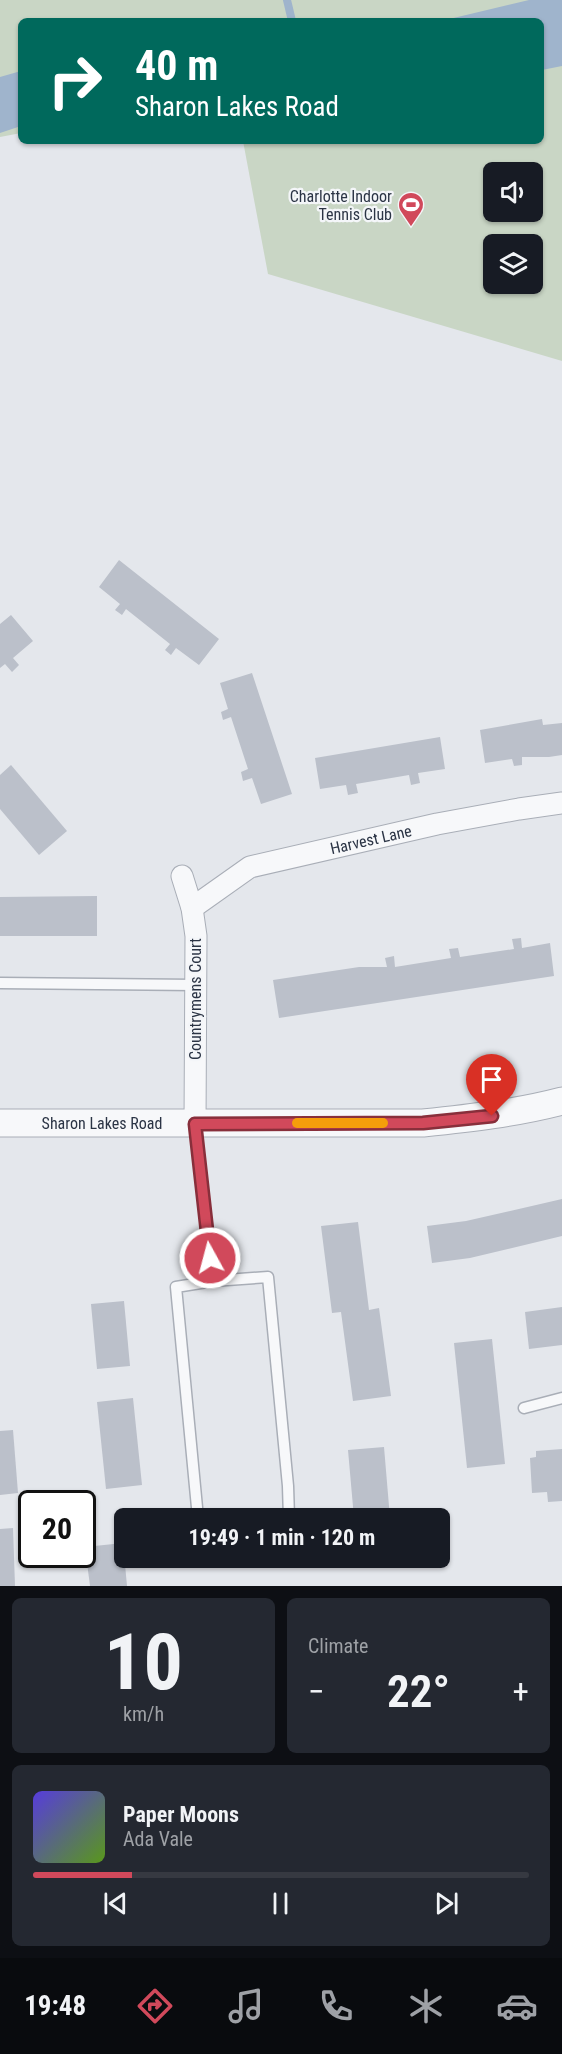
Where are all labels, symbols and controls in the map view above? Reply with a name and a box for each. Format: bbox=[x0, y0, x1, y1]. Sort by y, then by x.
text: 40 m bbox=[135, 41, 218, 90]
icon: right bbox=[36, 42, 114, 120]
text: Sharon Lakes Road bbox=[135, 91, 339, 123]
map controls bbox=[483, 162, 543, 294]
button: sound bbox=[483, 162, 543, 222]
place label: Charlotte Indoor Tennis Club bbox=[290, 187, 392, 224]
sports icon: Charlotte Indoor Tennis Club bbox=[396, 190, 426, 228]
button: layers bbox=[483, 234, 543, 294]
street label: Harvest Lane bbox=[328, 821, 413, 858]
street label: Countrymens Court bbox=[186, 938, 205, 1060]
pin bbox=[466, 1054, 517, 1116]
icon: arrive bbox=[475, 1063, 508, 1096]
street label: Sharon Lakes Road bbox=[42, 1114, 162, 1133]
position arrow bbox=[178, 1226, 242, 1290]
speed limit sign: 20 bbox=[18, 1490, 96, 1568]
text: 19:49 · 1 min · 120 m bbox=[189, 1525, 375, 1550]
text: 10 bbox=[104, 1617, 183, 1708]
text: Climate bbox=[308, 1634, 368, 1658]
text: 22° bbox=[387, 1665, 450, 1718]
text: − bbox=[308, 1672, 325, 1711]
text: + bbox=[513, 1672, 529, 1711]
text: km/h bbox=[123, 1702, 164, 1726]
text: Paper Moons bbox=[123, 1802, 239, 1827]
text: Ada Vale bbox=[123, 1827, 193, 1851]
icon: previous bbox=[99, 1887, 132, 1920]
icon: pause bbox=[264, 1887, 297, 1920]
icon: next bbox=[430, 1887, 463, 1920]
icon: directions bbox=[134, 1985, 176, 2027]
icon: music bbox=[225, 1985, 267, 2027]
icon: phone bbox=[315, 1985, 357, 2027]
icon: climate bbox=[405, 1985, 447, 2027]
icon: car bbox=[496, 1985, 538, 2027]
text: 19:48 bbox=[24, 1990, 86, 2022]

